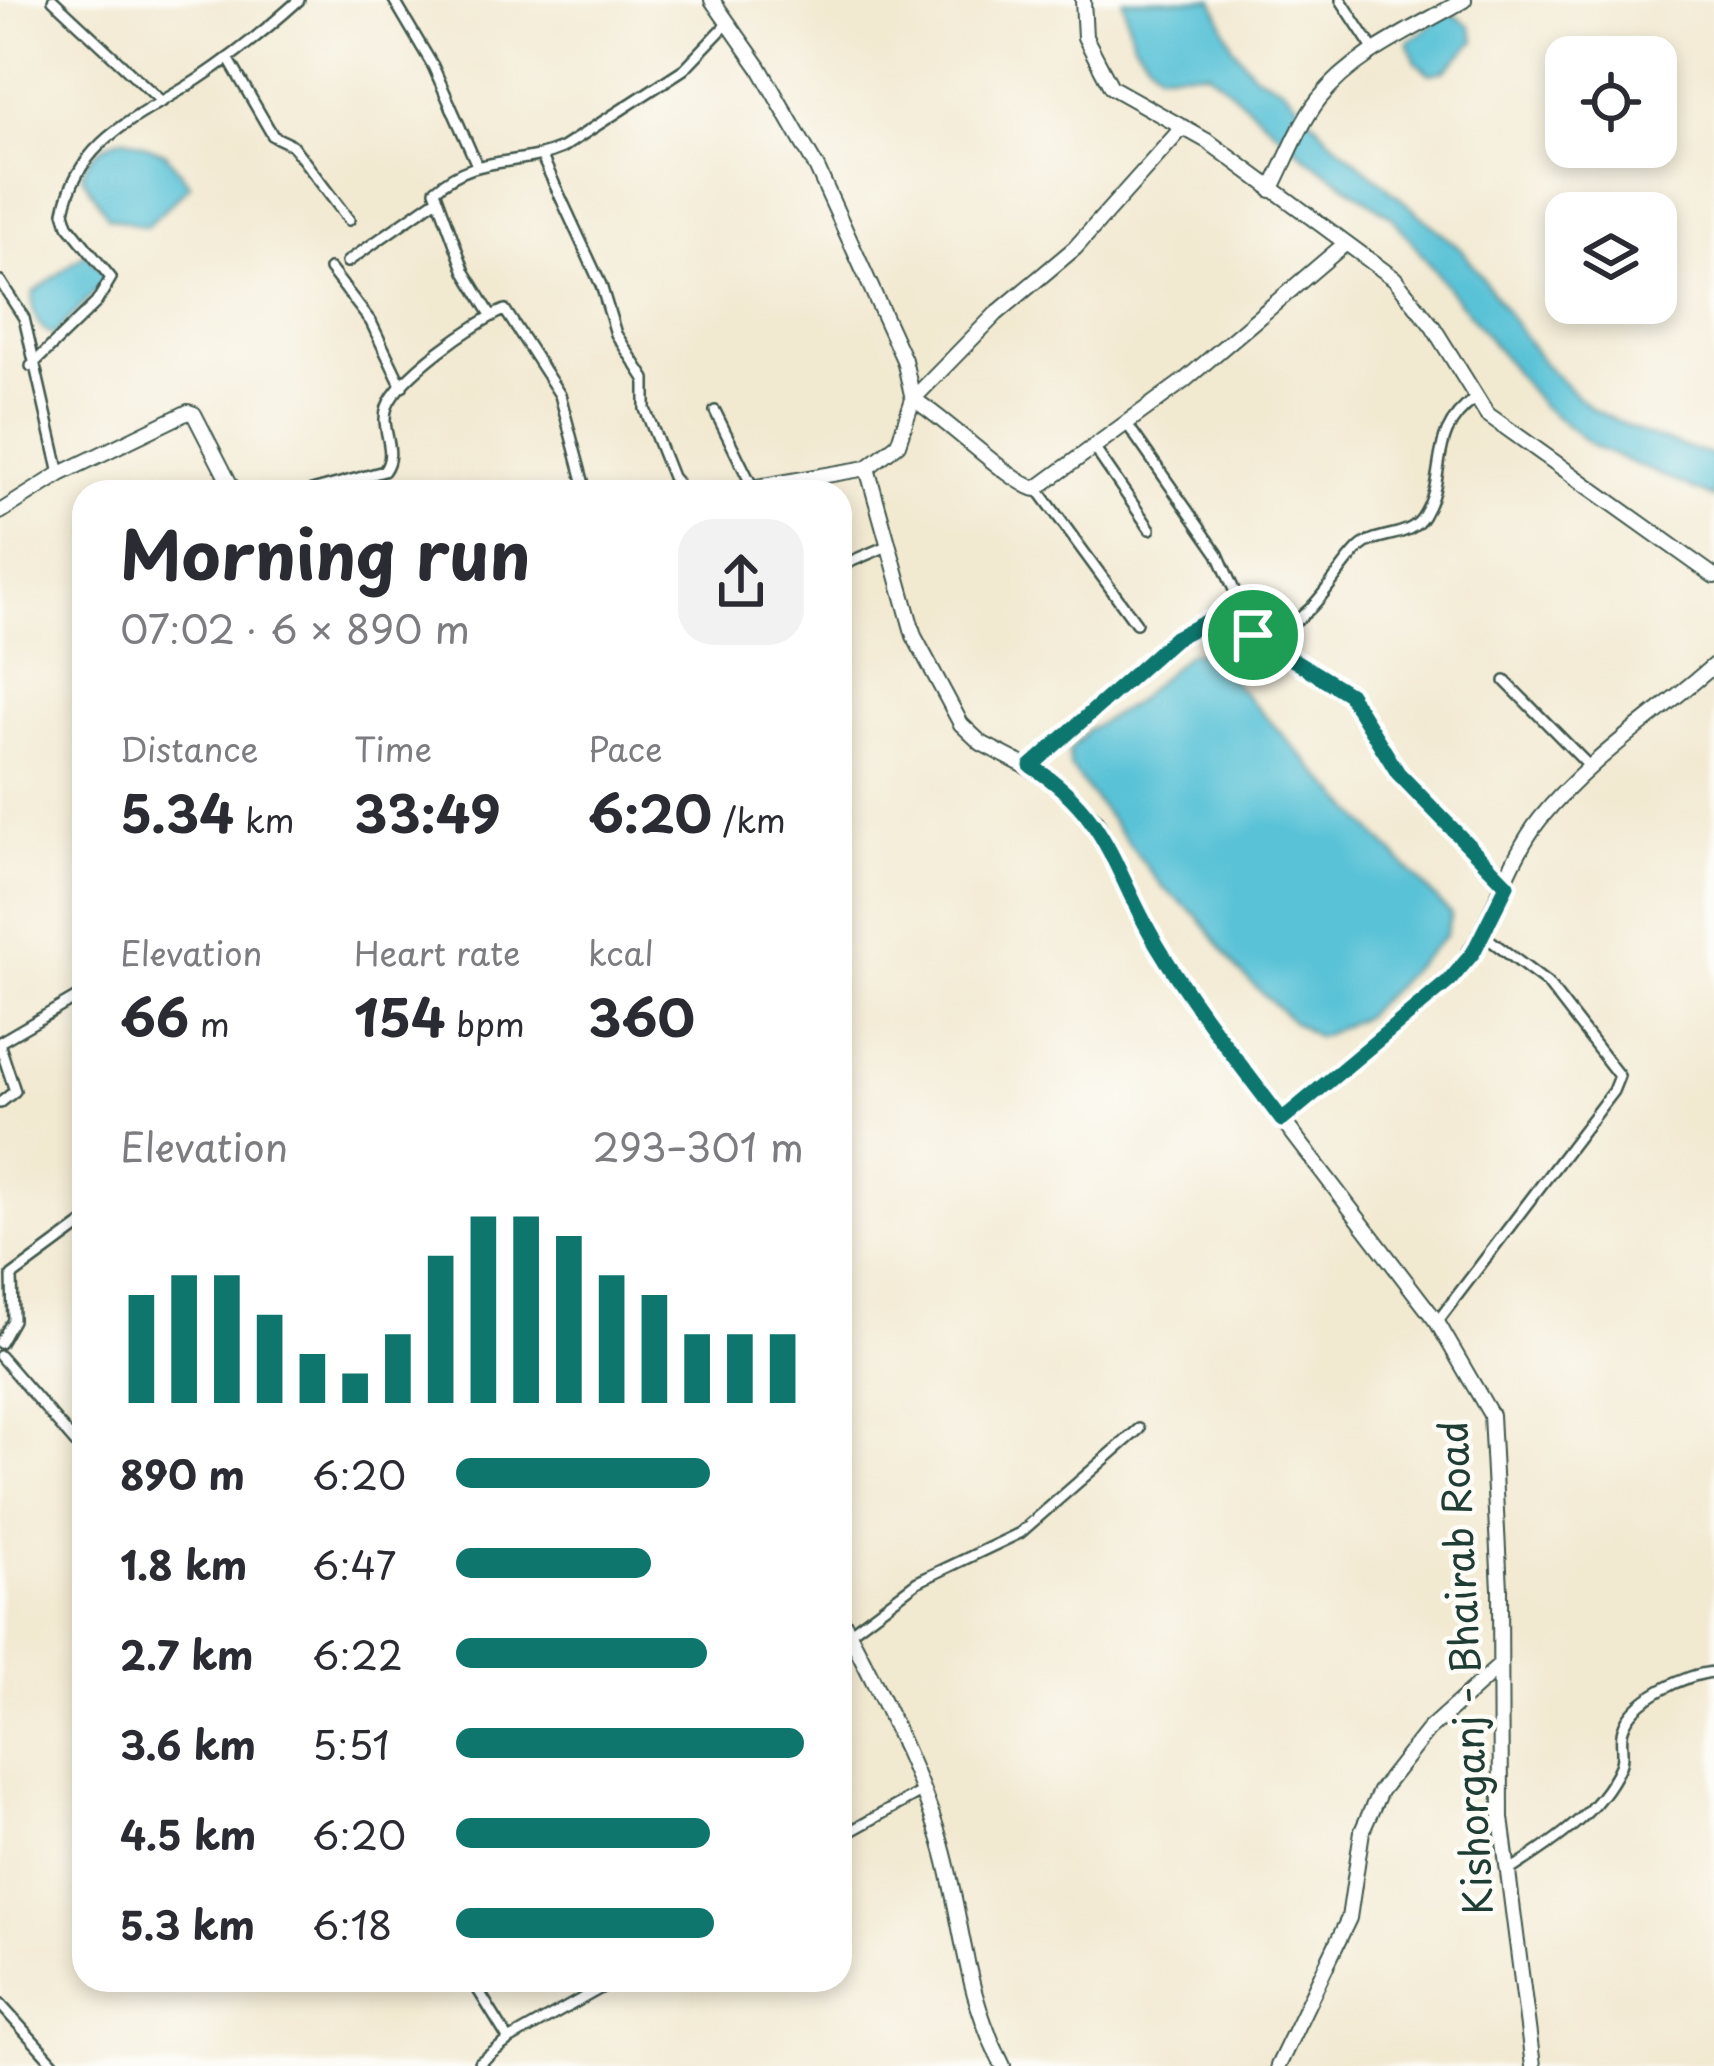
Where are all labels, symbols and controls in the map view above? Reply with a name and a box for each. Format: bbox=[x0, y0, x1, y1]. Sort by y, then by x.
map controls bbox=[1545, 36, 1677, 324]
button: locate bbox=[1545, 36, 1677, 168]
button: layers bbox=[1545, 192, 1677, 324]
text: Morning run bbox=[120, 503, 530, 602]
button: share bbox=[678, 519, 804, 645]
pin bbox=[1202, 584, 1304, 686]
text: 07:02 · 6 × 890 m bbox=[120, 598, 470, 657]
icon: arrive bbox=[1220, 602, 1286, 668]
text: Distance bbox=[120, 723, 258, 773]
text: Time bbox=[354, 723, 432, 773]
text: Pace bbox=[588, 723, 662, 773]
text: 5.34 bbox=[120, 773, 234, 850]
text: 33:49 bbox=[354, 773, 501, 850]
text: 6:20 bbox=[588, 773, 712, 850]
text: km bbox=[234, 794, 295, 844]
text: /km bbox=[712, 794, 786, 844]
text: Elevation bbox=[120, 927, 262, 977]
text: Heart rate bbox=[354, 927, 521, 977]
text: kcal bbox=[588, 927, 654, 977]
text: 66 bbox=[120, 977, 189, 1054]
text: 154 bbox=[354, 977, 446, 1054]
text: 360 bbox=[588, 977, 695, 1054]
text: m bbox=[189, 998, 230, 1048]
text: bpm bbox=[446, 998, 525, 1048]
text: Elevation bbox=[120, 1116, 288, 1175]
text: 293–301 m bbox=[592, 1116, 804, 1175]
street label: Kishorganj - Bhairab Road bbox=[1421, 1419, 1506, 1917]
text: 890 m bbox=[120, 1444, 245, 1503]
text: 6:20 bbox=[312, 1444, 406, 1503]
text: 1.8 km bbox=[120, 1534, 247, 1593]
text: 6:47 bbox=[312, 1534, 396, 1593]
text: 2.7 km bbox=[120, 1624, 253, 1683]
text: 6:22 bbox=[312, 1624, 403, 1683]
text: 3.6 km bbox=[120, 1714, 256, 1773]
text: 5:51 bbox=[312, 1714, 390, 1773]
text: 4.5 km bbox=[120, 1804, 256, 1863]
text: 6:20 bbox=[312, 1804, 406, 1863]
text: 5.3 km bbox=[120, 1894, 255, 1953]
text: 6:18 bbox=[312, 1894, 392, 1953]

